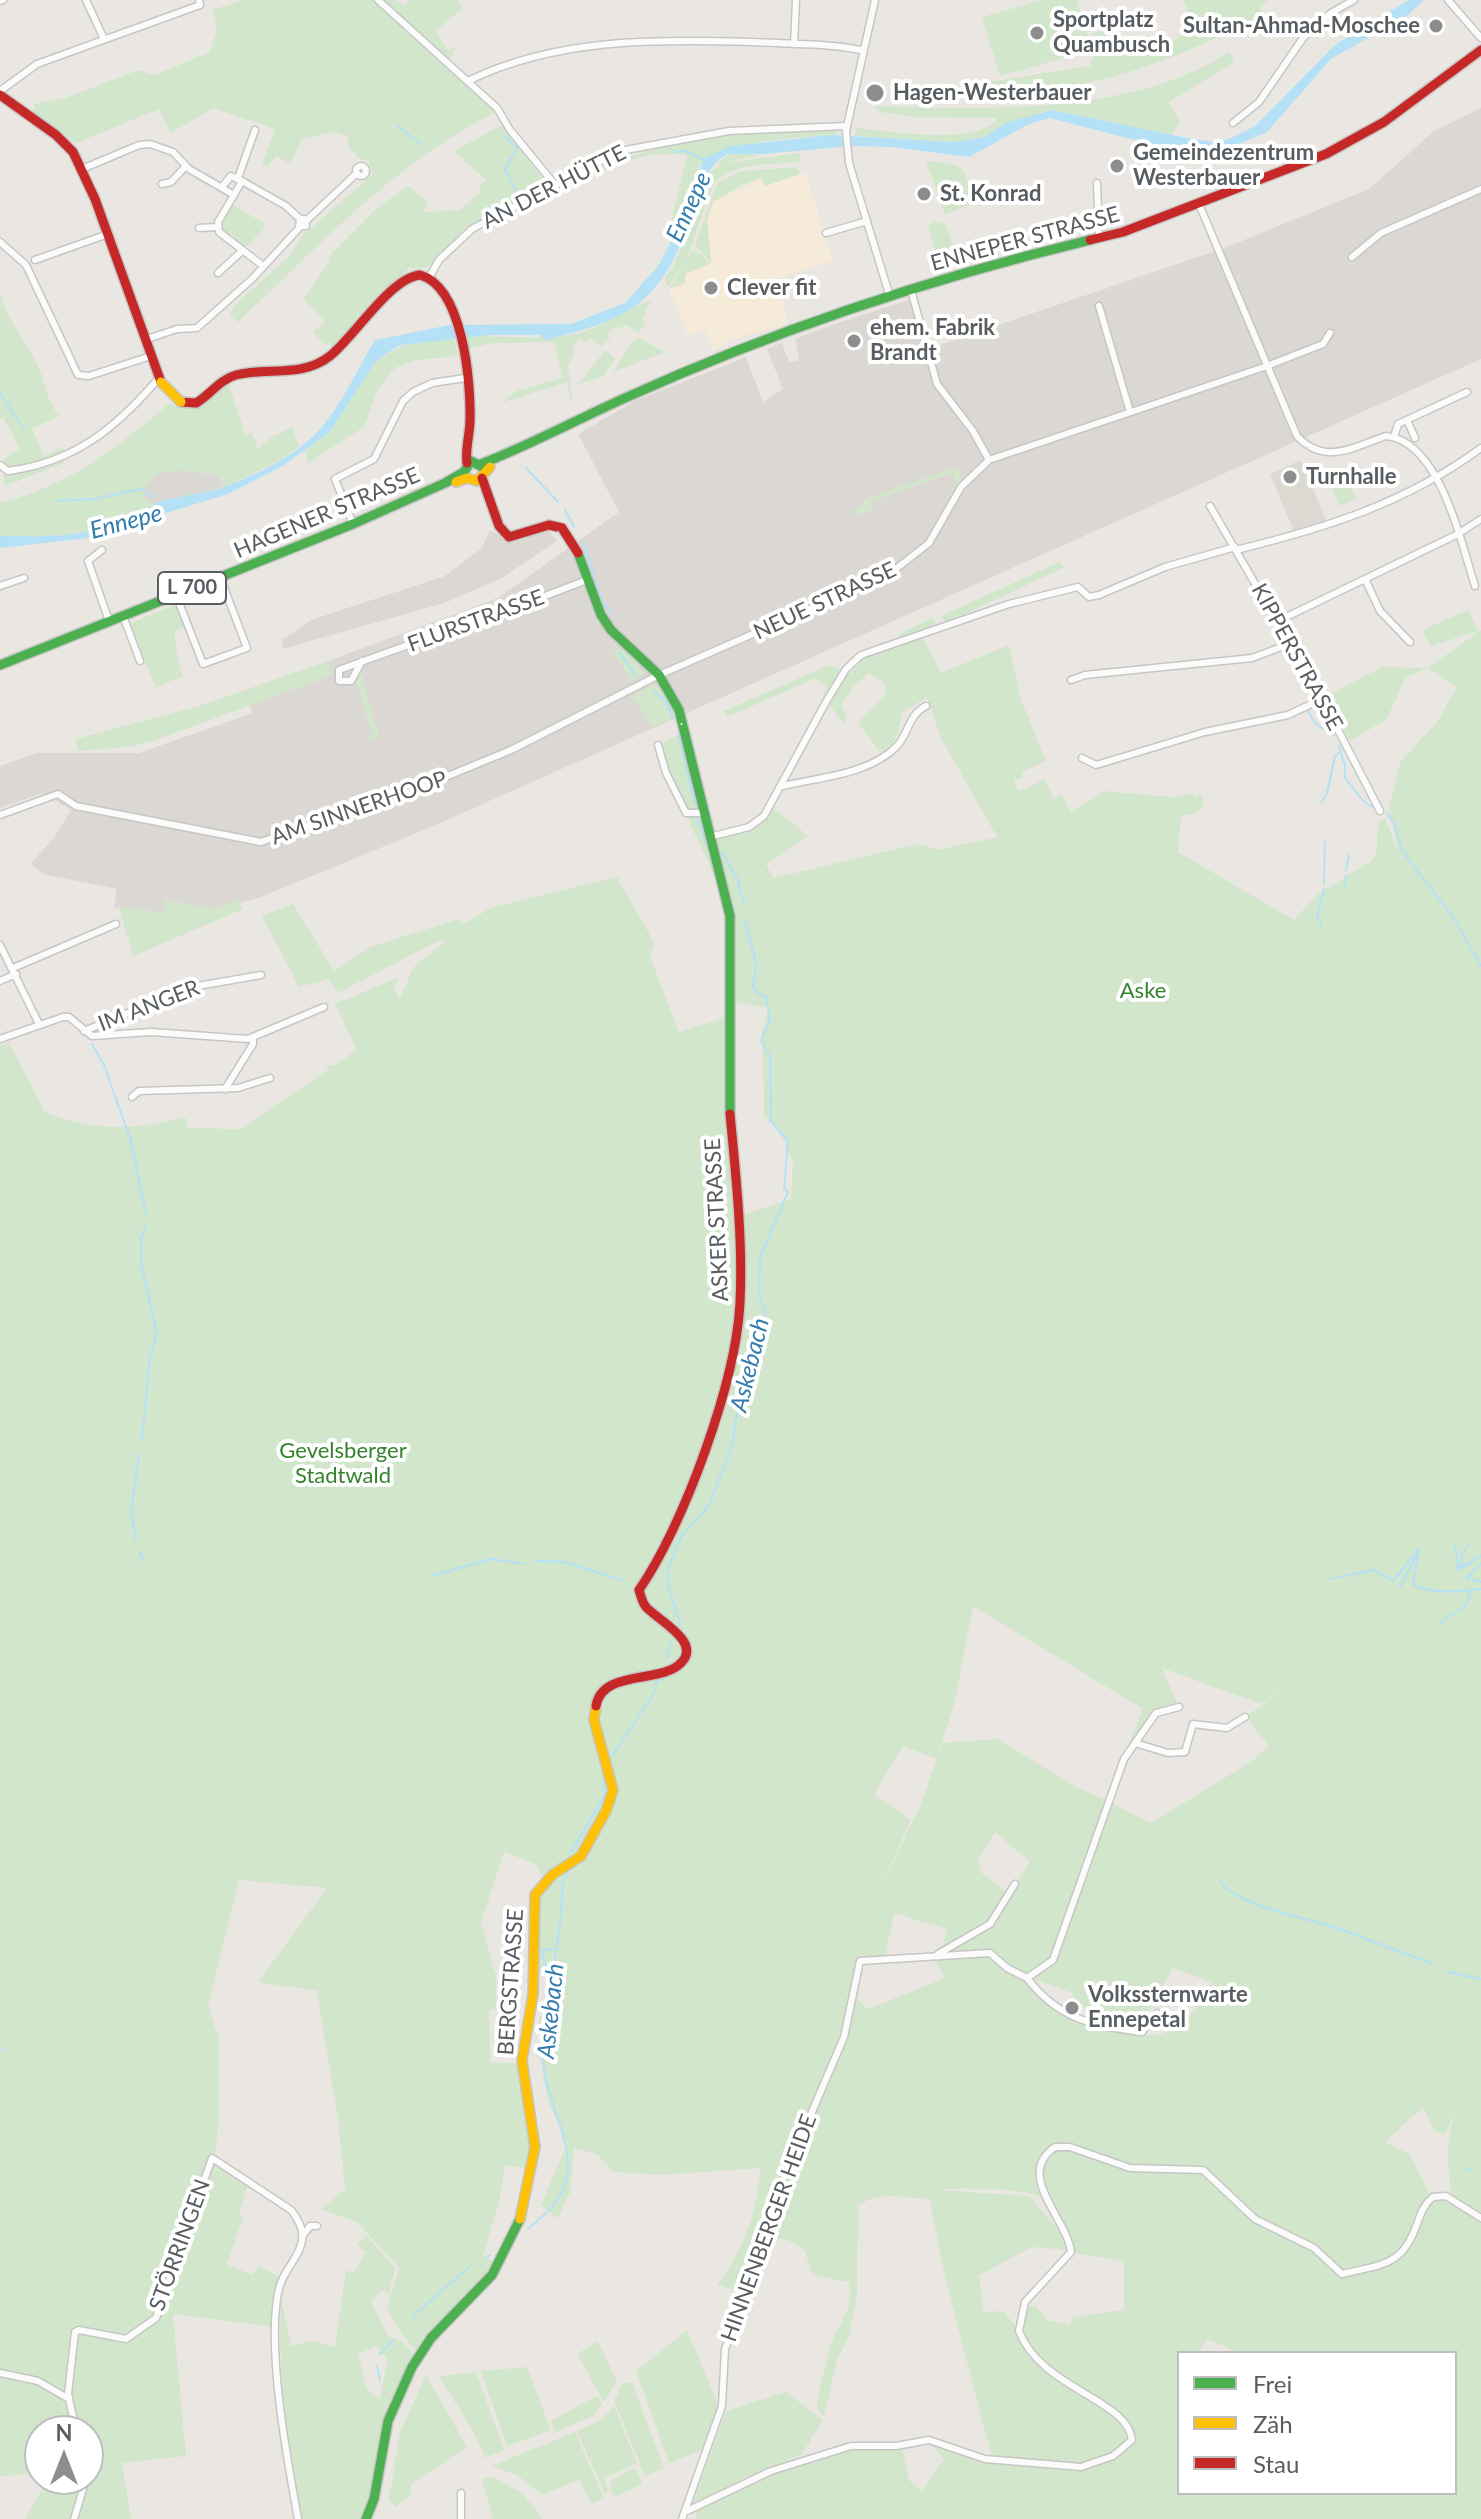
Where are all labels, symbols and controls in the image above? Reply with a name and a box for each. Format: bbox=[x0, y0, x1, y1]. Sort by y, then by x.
place label: Sportplatz Quambusch bbox=[1053, 7, 1170, 58]
place label: Sultan-Ahmad-Moschee bbox=[1183, 13, 1420, 39]
marker: Sultan-Ahmad-Moschee bbox=[1427, 17, 1445, 35]
marker: Sportplatz Quambusch bbox=[1028, 24, 1046, 42]
place label: Hagen-Westerbauer bbox=[893, 80, 1091, 106]
marker: Hagen-Westerbauer bbox=[864, 82, 886, 104]
street label: AN DER HÜTTE bbox=[478, 139, 630, 235]
place label: Gemeindezentrum Westerbauer bbox=[1133, 140, 1314, 192]
marker: Gemeindezentrum Westerbauer bbox=[1108, 157, 1126, 175]
water label: Ennepe bbox=[660, 168, 718, 246]
place label: St. Konrad bbox=[940, 181, 1041, 207]
marker: St. Konrad bbox=[915, 185, 933, 203]
street label: ENNEPER STRASSE bbox=[928, 201, 1122, 277]
place label: Clever fit bbox=[727, 275, 816, 301]
marker: Clever fit bbox=[702, 279, 720, 297]
place label: ehem. Fabrik Brandt bbox=[870, 315, 995, 366]
marker: ehem. Fabrik Brandt bbox=[845, 332, 863, 350]
street label: HAGENER STRASSE bbox=[230, 462, 424, 564]
place label: Turnhalle bbox=[1306, 464, 1396, 490]
marker: Turnhalle bbox=[1281, 468, 1299, 486]
water label: Ennepe bbox=[87, 499, 165, 545]
street label: NEUE STRASSE bbox=[750, 556, 900, 646]
road number: L 700 bbox=[158, 572, 226, 604]
street label: KIPPERSTRASSE bbox=[1246, 579, 1348, 735]
street label: FLURSTRASSE bbox=[404, 584, 548, 658]
street label: AM SINNERHOOP bbox=[268, 766, 450, 850]
street label: IM ANGER bbox=[95, 975, 203, 1037]
park label: Aske bbox=[1120, 978, 1166, 1004]
street label: ASKER STRASSE bbox=[700, 1138, 734, 1302]
water label: Askebach bbox=[724, 1315, 776, 1415]
park label: Gevelsberger Stadtwald bbox=[279, 1438, 407, 1490]
street label: BERGSTRASSE bbox=[493, 1908, 529, 2056]
water label: Askebach bbox=[532, 1962, 570, 2060]
place label: Volkssternwarte Ennepetal bbox=[1088, 1982, 1248, 2034]
marker: Volkssternwarte Ennepetal bbox=[1063, 1999, 1081, 2017]
street label: HINNENBERGER HEIDE bbox=[716, 2111, 822, 2345]
street label: STÖRRINGEN bbox=[144, 2176, 216, 2314]
legend bbox=[1177, 2351, 1457, 2495]
text: Frei bbox=[1253, 2369, 1292, 2398]
text: Zäh bbox=[1253, 2409, 1293, 2438]
north arrow bbox=[24, 2415, 104, 2495]
text: N bbox=[56, 2419, 72, 2446]
text: Stau bbox=[1253, 2449, 1299, 2478]

